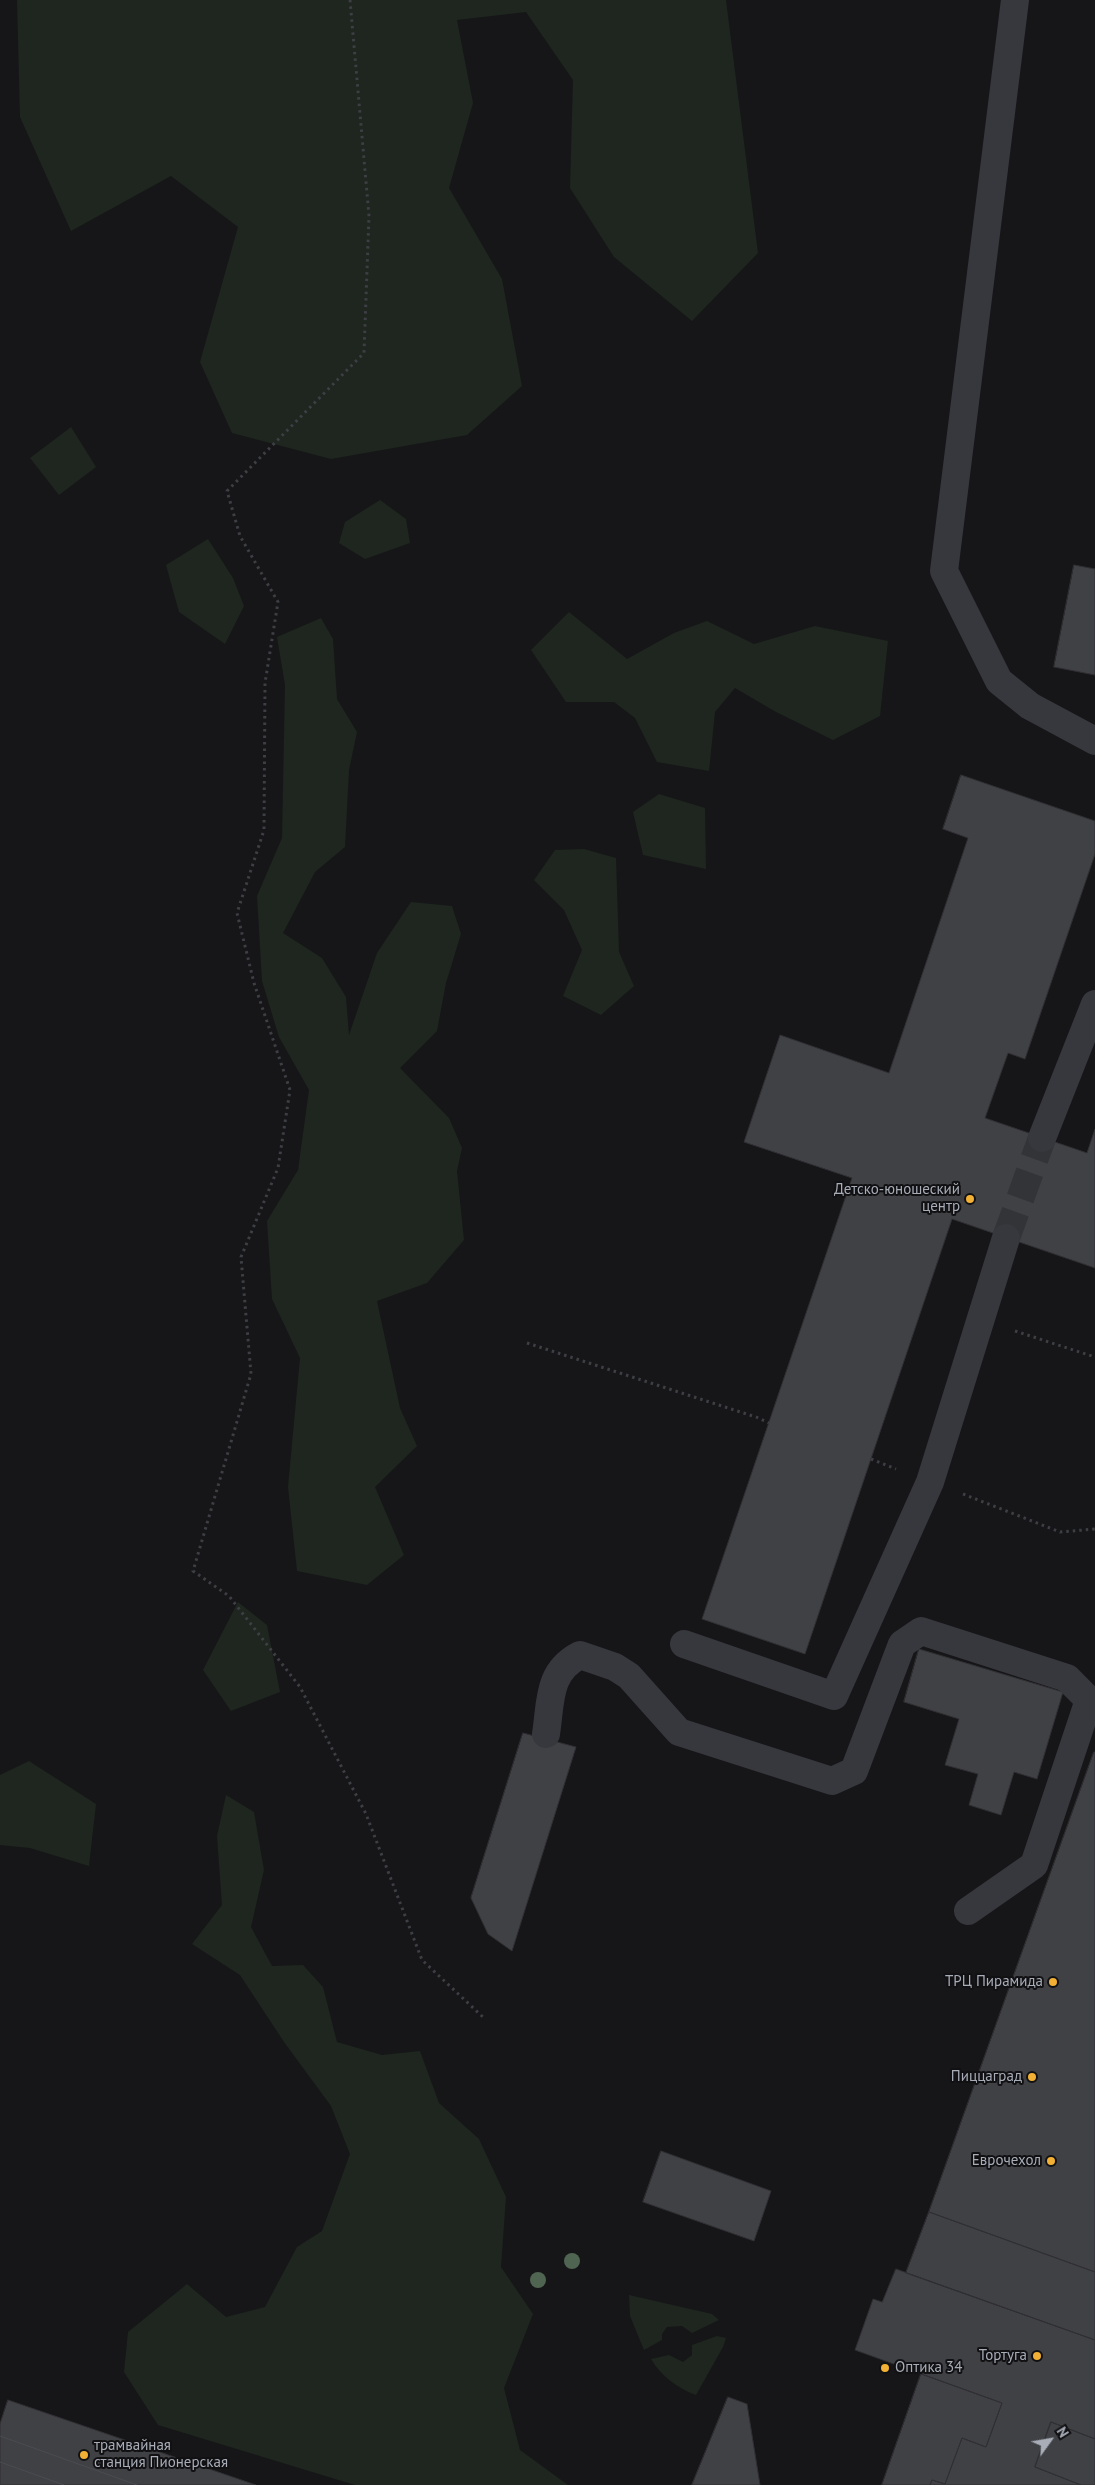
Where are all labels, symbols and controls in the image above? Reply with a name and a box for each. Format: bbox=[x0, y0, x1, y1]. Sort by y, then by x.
place label: Детско-юношеский центр bbox=[834, 1181, 960, 1216]
marker: Детско-юношеский центр bbox=[964, 1193, 976, 1205]
place label: ТРЦ Пирамида bbox=[945, 1973, 1043, 1991]
marker: ТРЦ Пирамида bbox=[1047, 1976, 1059, 1988]
place label: Пиццаград bbox=[951, 2068, 1022, 2086]
marker: Пиццаград bbox=[1026, 2071, 1038, 2083]
place label: Еврочехол bbox=[972, 2152, 1041, 2170]
marker: Еврочехол bbox=[1045, 2155, 1057, 2167]
place label: Тортуга bbox=[979, 2347, 1027, 2365]
marker: Тортуга bbox=[1031, 2350, 1043, 2362]
place label: Оптика 34 bbox=[895, 2359, 962, 2377]
marker: Оптика 34 bbox=[879, 2362, 891, 2374]
north arrow bbox=[1025, 2415, 1075, 2465]
text: N bbox=[1053, 2423, 1073, 2441]
place label: трамвайная станция Пионерская bbox=[94, 2437, 228, 2472]
marker: трамвайная станция Пионерская bbox=[78, 2449, 90, 2461]

